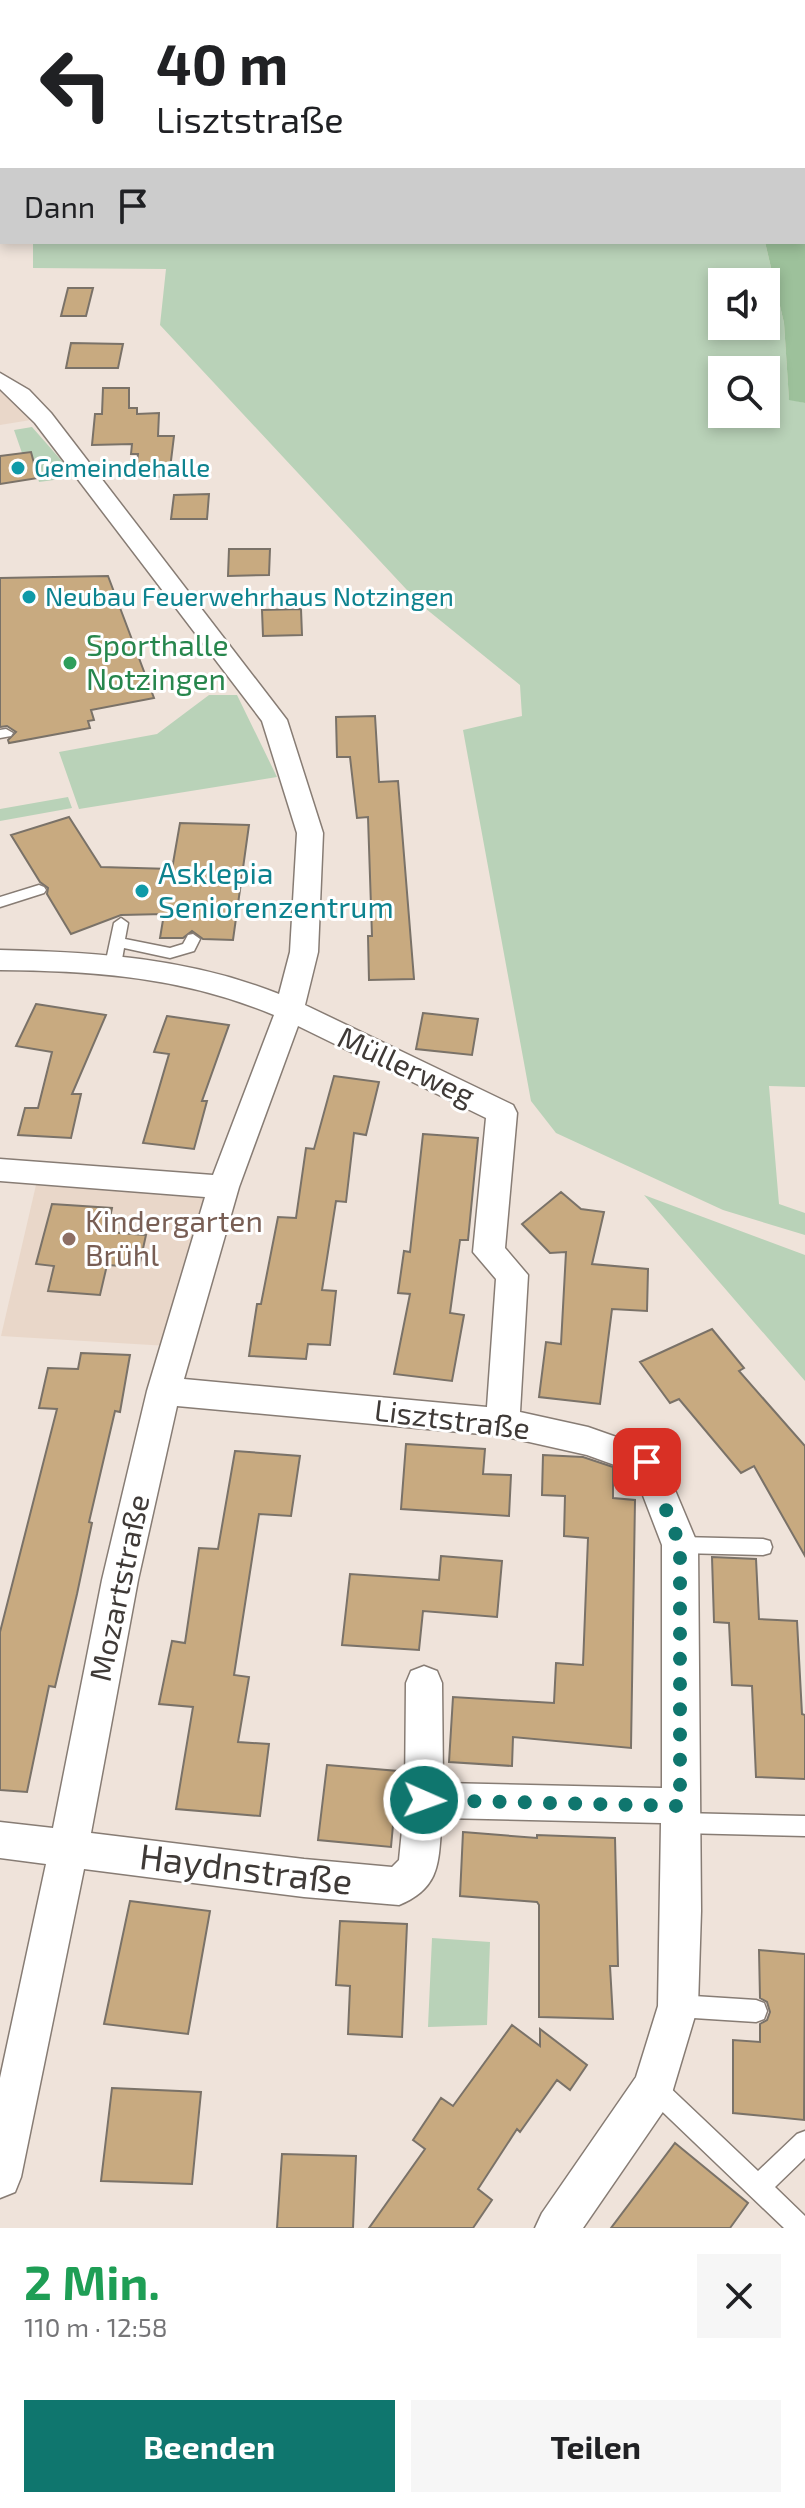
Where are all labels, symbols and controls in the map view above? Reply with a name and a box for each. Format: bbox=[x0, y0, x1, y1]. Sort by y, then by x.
text: 40 m bbox=[156, 29, 288, 96]
icon: left bbox=[24, 32, 128, 136]
text: Lisztstraße bbox=[156, 97, 344, 140]
icon: arrive bbox=[111, 184, 155, 228]
text: Dann bbox=[24, 188, 95, 224]
map controls bbox=[708, 268, 780, 428]
button: sound bbox=[708, 268, 780, 340]
button: search bbox=[708, 356, 780, 428]
place label: Gemeindehalle bbox=[34, 451, 210, 482]
marker: Gemeindehalle bbox=[9, 459, 27, 477]
place label: Neubau Feuerwehrhaus Notzingen bbox=[45, 580, 454, 611]
marker: Neubau Feuerwehrhaus Notzingen bbox=[20, 588, 38, 606]
place label: Sporthalle Notzingen bbox=[86, 626, 229, 696]
marker: Sporthalle Notzingen bbox=[61, 654, 79, 672]
place label: Asklepia Seniorenzentrum bbox=[158, 854, 394, 924]
marker: Asklepia Seniorenzentrum bbox=[133, 882, 151, 900]
street label: Müllerweg bbox=[333, 1018, 481, 1113]
place label: Kindergarten Brühl bbox=[85, 1202, 263, 1272]
marker: Kindergarten Brühl bbox=[60, 1230, 78, 1248]
street label: Lisztstraße bbox=[372, 1391, 532, 1445]
pin bbox=[613, 1428, 681, 1496]
icon: arrive bbox=[625, 1440, 669, 1484]
street label: Mozartstraße bbox=[81, 1491, 155, 1684]
position arrow bbox=[382, 1758, 466, 1842]
street label: Haydnstraße bbox=[137, 1833, 355, 1902]
text: 2 Min. bbox=[24, 2252, 160, 2310]
button: close bbox=[697, 2254, 781, 2338]
text: 110 m · 12:58 bbox=[24, 2311, 168, 2342]
button: Beenden bbox=[24, 2400, 395, 2492]
button: Teilen bbox=[411, 2400, 781, 2492]

